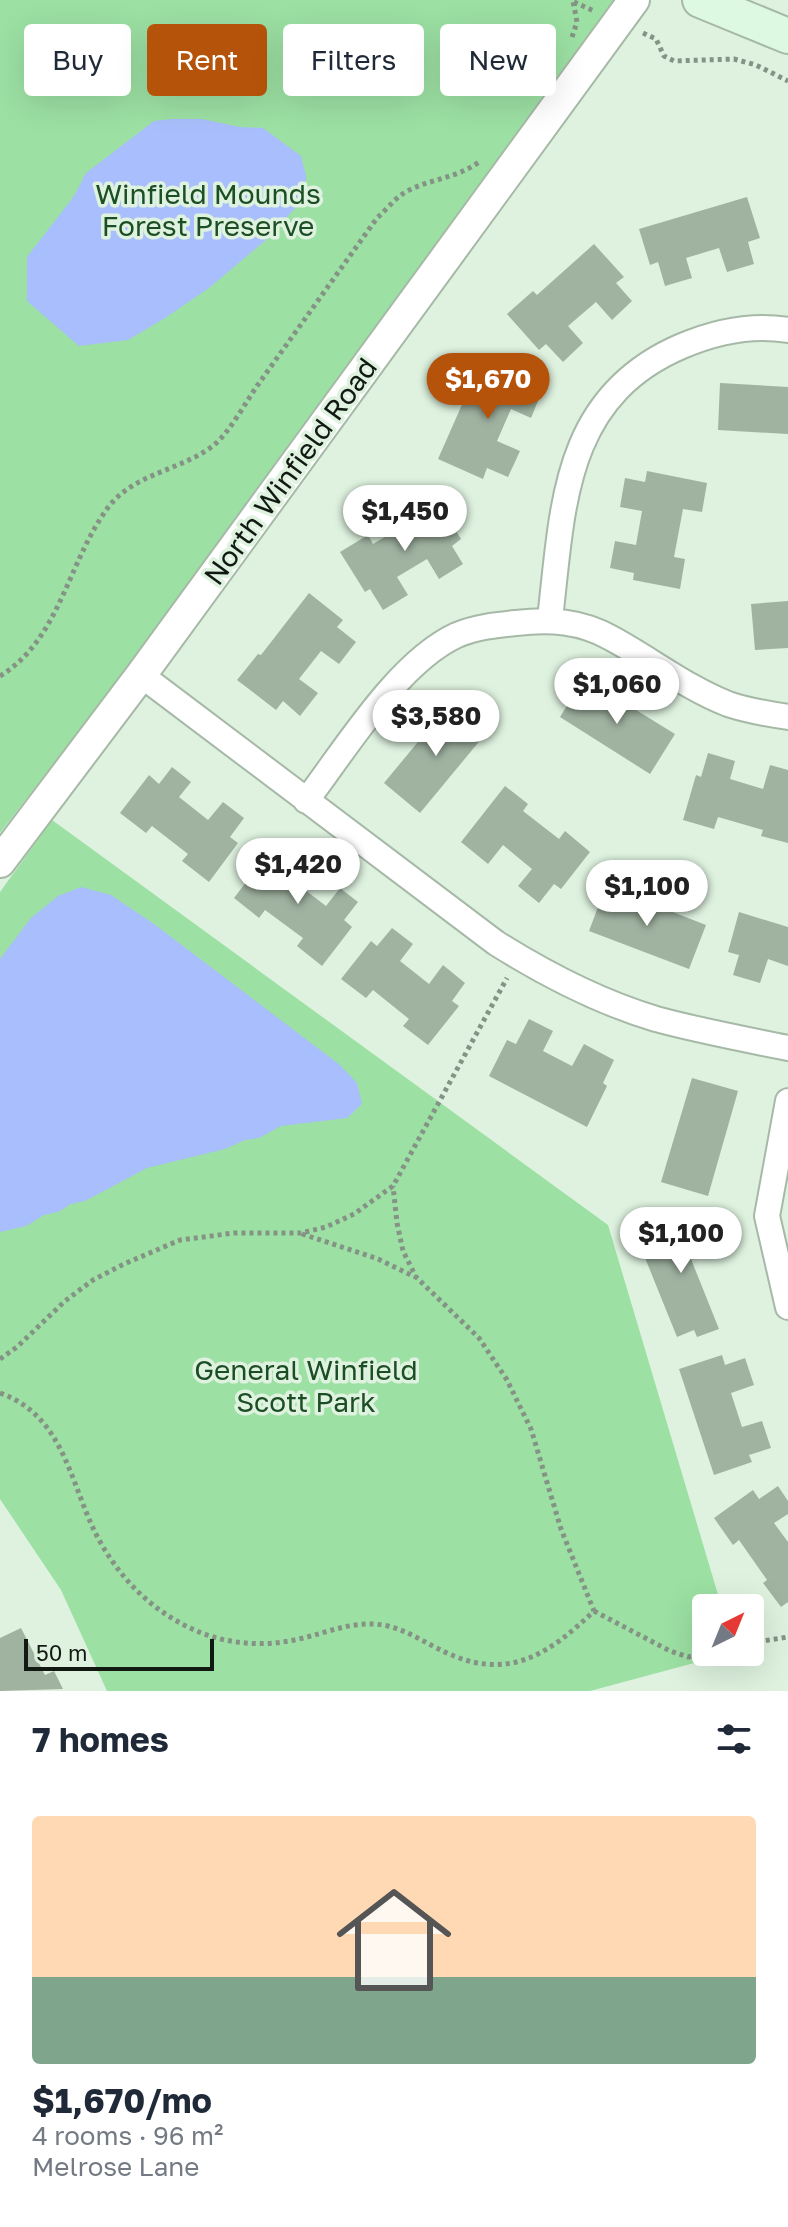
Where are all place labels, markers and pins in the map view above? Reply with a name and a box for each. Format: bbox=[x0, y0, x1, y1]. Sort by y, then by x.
pin: $1,670 bbox=[423, 353, 553, 421]
pin: $1,450 bbox=[340, 485, 470, 553]
pin: $1,060 bbox=[552, 658, 682, 726]
pin: $3,580 bbox=[371, 690, 501, 758]
pin: $1,420 bbox=[233, 838, 363, 906]
pin: $1,100 bbox=[582, 860, 712, 928]
pin: $1,100 bbox=[616, 1207, 746, 1275]

